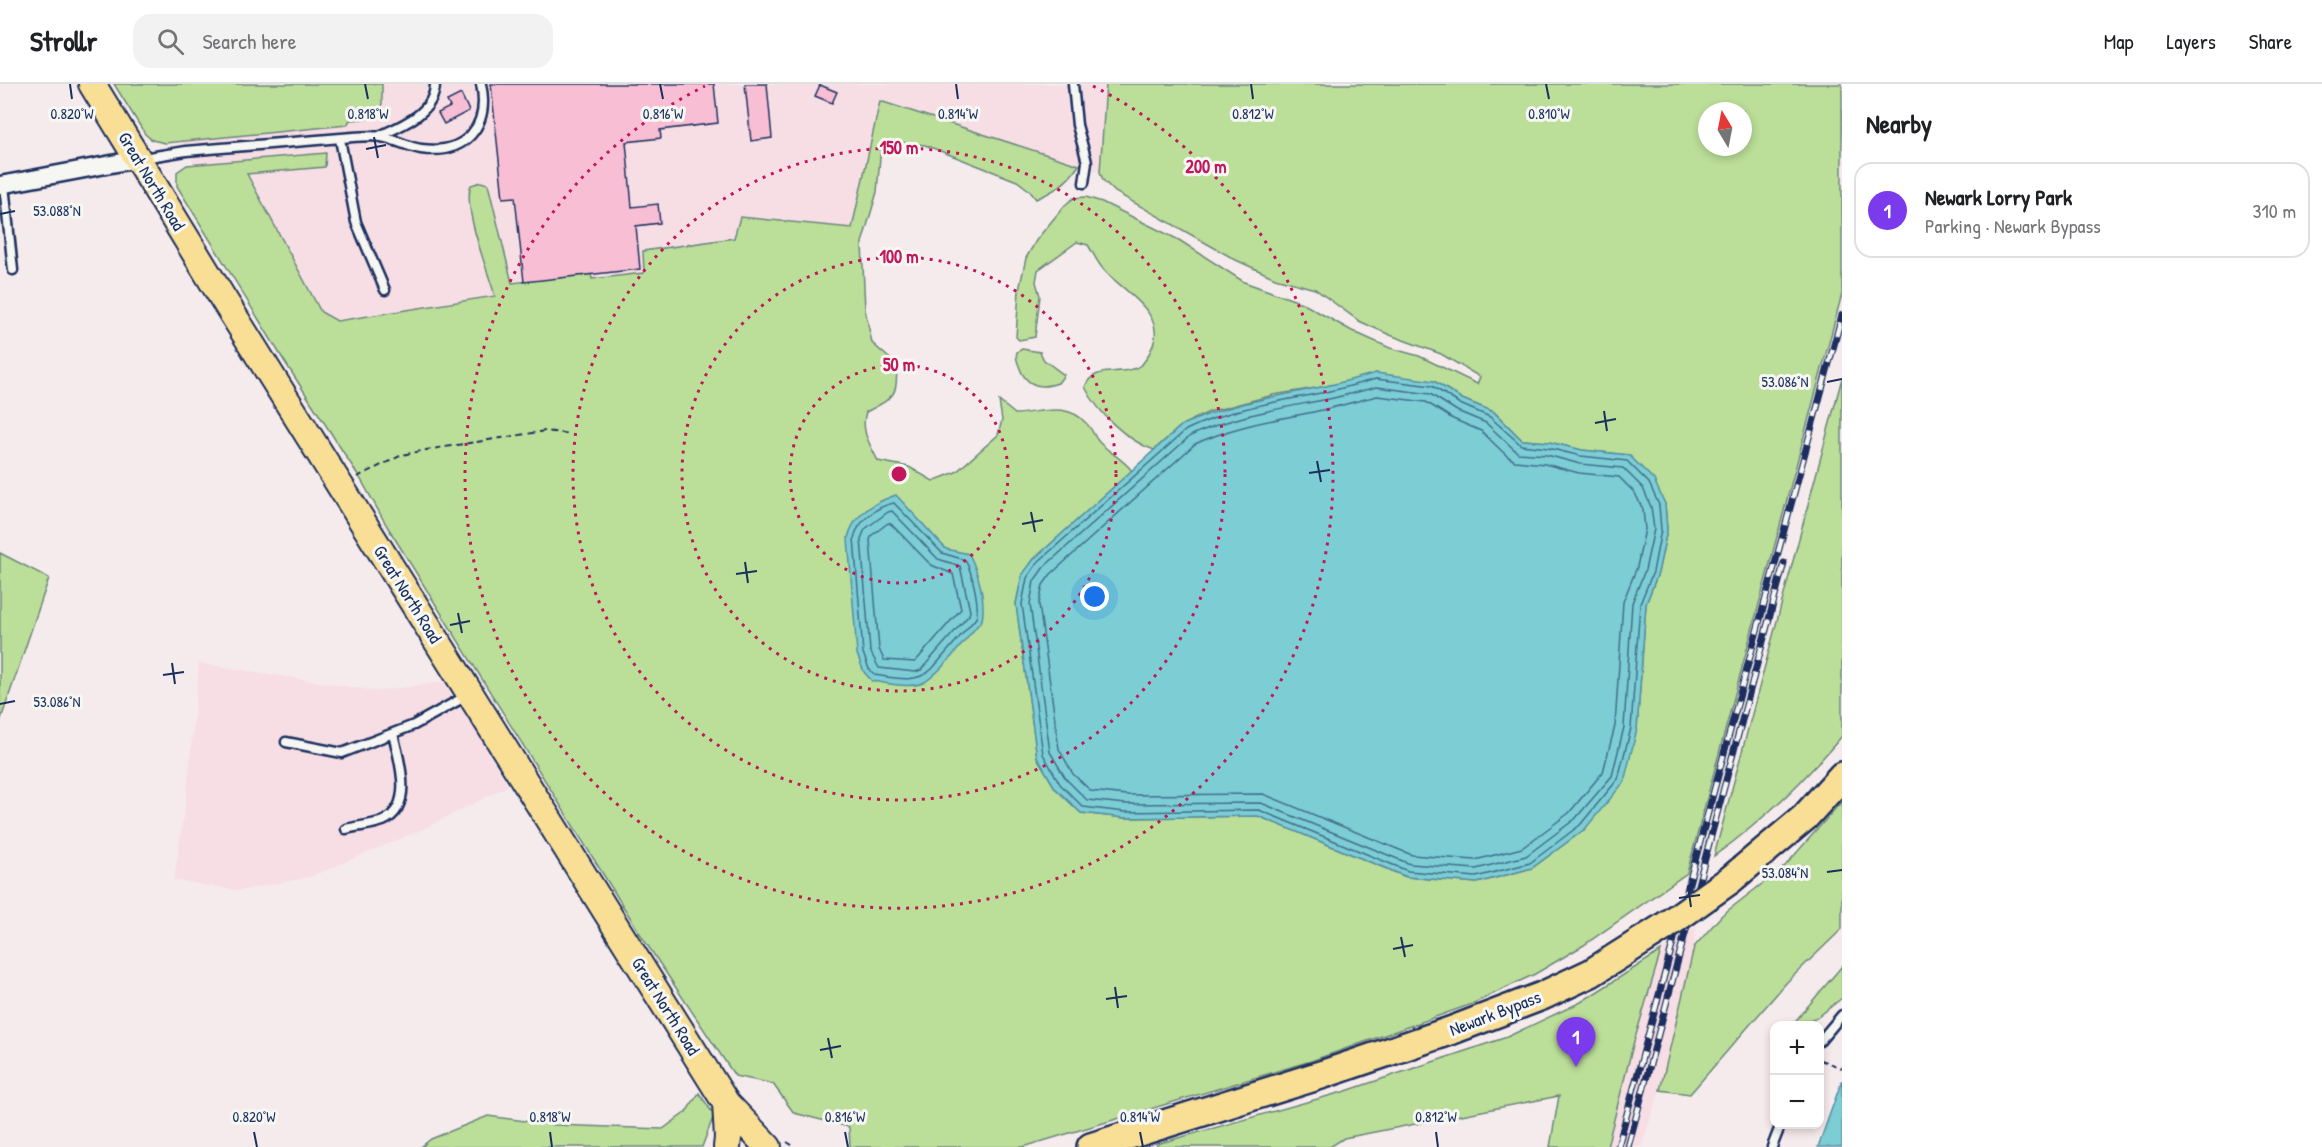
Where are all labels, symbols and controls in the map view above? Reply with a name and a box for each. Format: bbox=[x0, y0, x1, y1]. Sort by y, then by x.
search box bbox=[133, 14, 553, 68]
text: Strollr bbox=[30, 22, 97, 60]
icon: search bbox=[154, 25, 187, 58]
text: Search here bbox=[202, 26, 296, 56]
text: Map bbox=[2104, 27, 2133, 56]
text: Layers bbox=[2166, 27, 2216, 56]
text: Share bbox=[2249, 27, 2292, 56]
north arrow bbox=[1698, 102, 1752, 156]
text: 0.820°W bbox=[51, 103, 94, 124]
text: 0.818°W bbox=[347, 103, 389, 124]
text: 0.816°W bbox=[643, 103, 684, 124]
text: 0.814°W bbox=[938, 103, 979, 124]
text: 0.812°W bbox=[1232, 103, 1275, 124]
text: 0.810°W bbox=[1528, 103, 1570, 124]
text: Nearby bbox=[1866, 106, 1932, 141]
street label: Great North Road bbox=[113, 127, 191, 235]
text: 150 m bbox=[880, 135, 918, 160]
text: 200 m bbox=[1186, 154, 1226, 179]
text: Newark Lorry Park bbox=[1925, 182, 2072, 212]
text: 1 bbox=[1884, 197, 1891, 224]
text: 310 m bbox=[2253, 197, 2296, 224]
text: 53.088°N bbox=[33, 200, 81, 221]
text: Parking · Newark Bypass bbox=[1925, 212, 2101, 239]
text: 100 m bbox=[879, 244, 919, 269]
text: 50 m bbox=[883, 352, 915, 377]
text: 53.086°N bbox=[1762, 371, 1808, 392]
centre of rings bbox=[889, 464, 909, 484]
street label: Great North Road bbox=[368, 540, 448, 648]
your location bbox=[1080, 582, 1109, 611]
text: 53.086°N bbox=[34, 691, 80, 712]
text: 53.084°N bbox=[1762, 862, 1808, 883]
street label: Great North Road bbox=[626, 952, 706, 1060]
street label: Newark Bypass bbox=[1446, 984, 1544, 1042]
pin: 1 bbox=[1556, 1018, 1596, 1067]
map controls bbox=[1770, 1021, 1824, 1129]
button: + bbox=[1770, 1021, 1824, 1075]
button: − bbox=[1770, 1075, 1824, 1129]
text: 0.820°W bbox=[233, 1106, 276, 1127]
text: 0.818°W bbox=[529, 1106, 571, 1127]
text: 0.816°W bbox=[825, 1106, 866, 1127]
text: 0.814°W bbox=[1120, 1106, 1161, 1127]
text: 0.812°W bbox=[1415, 1106, 1458, 1127]

